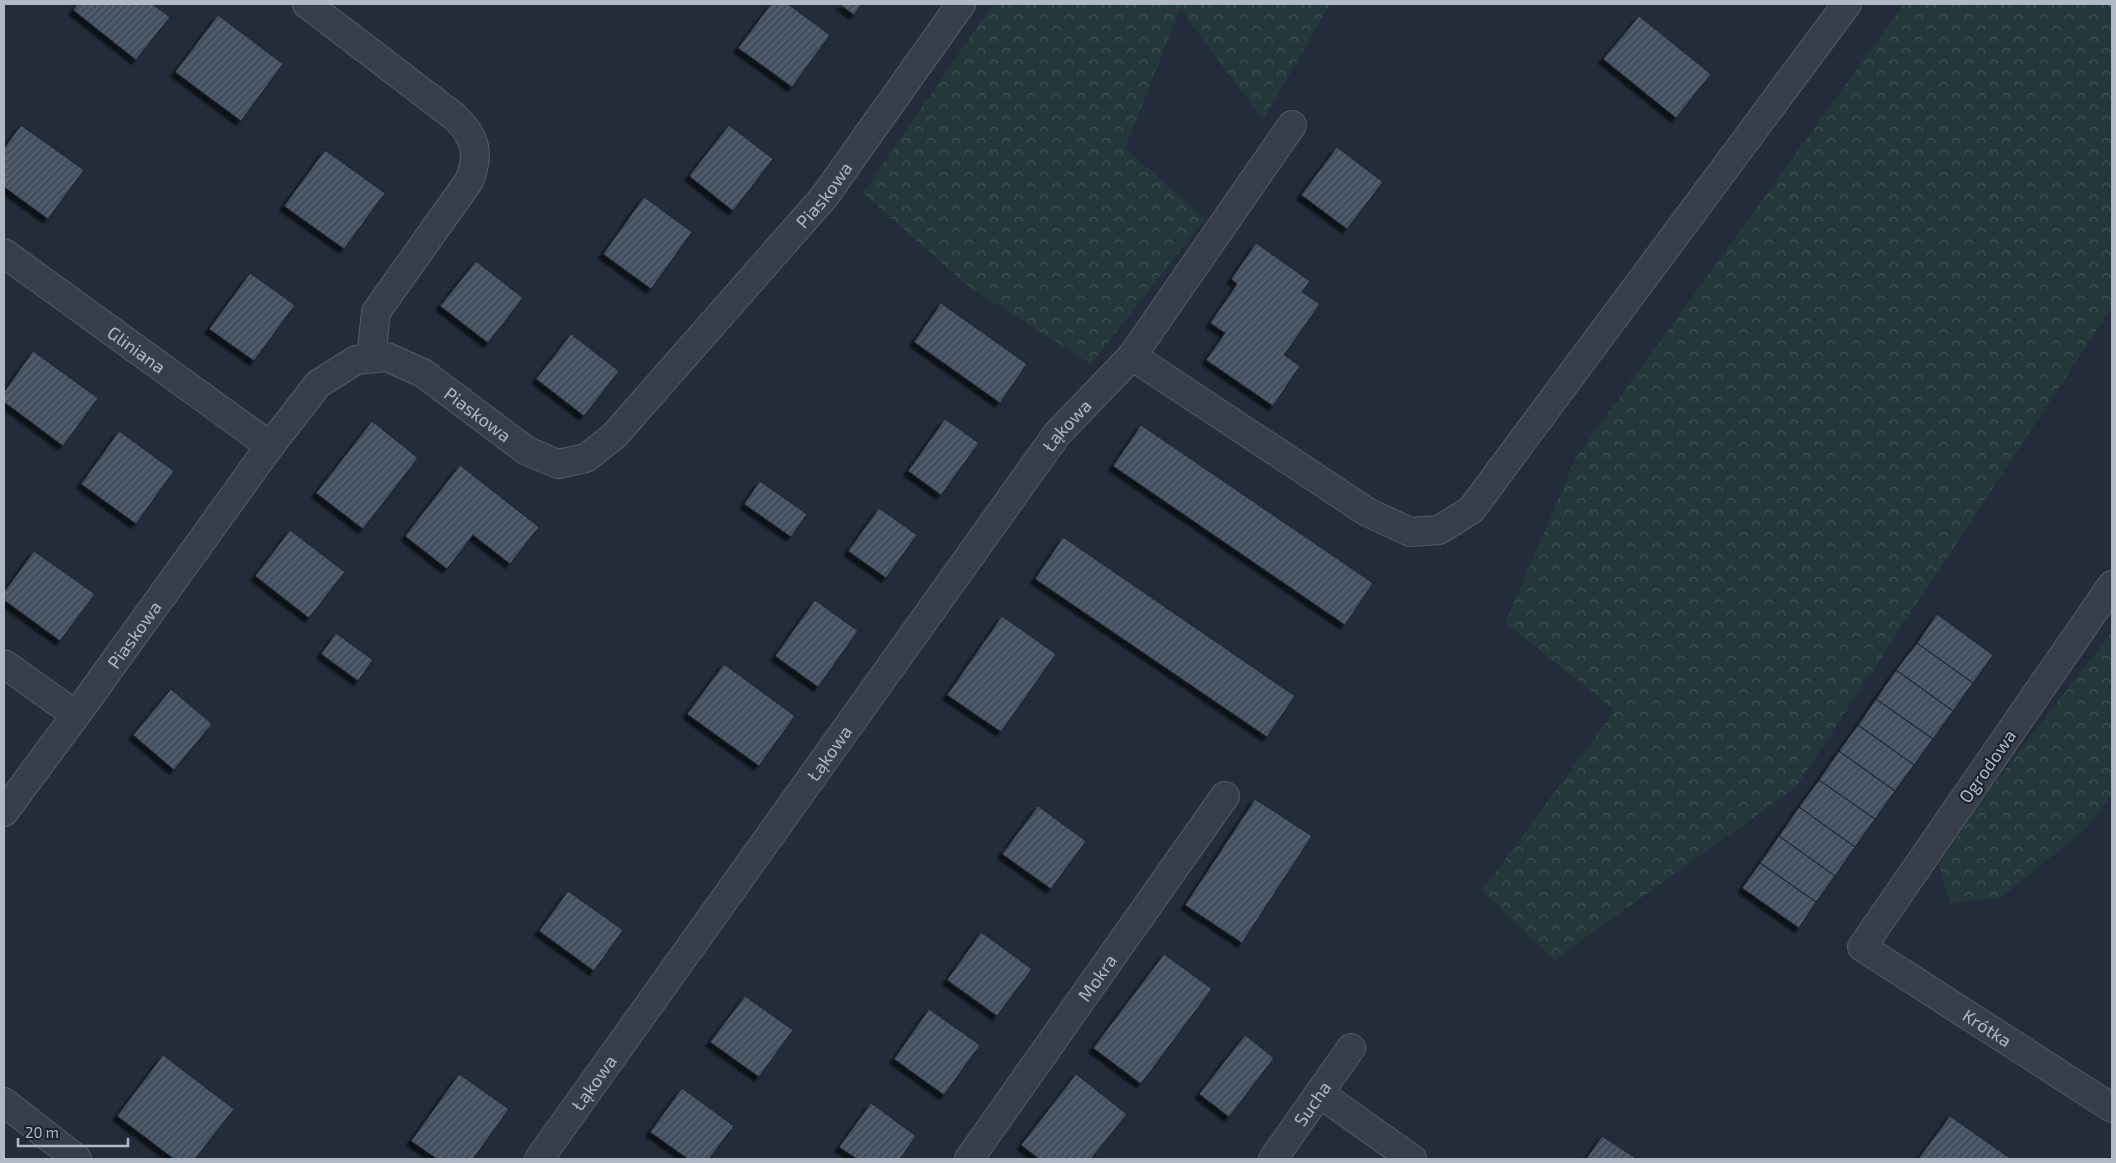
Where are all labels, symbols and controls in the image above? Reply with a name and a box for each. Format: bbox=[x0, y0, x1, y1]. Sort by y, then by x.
street label: Piaskowa bbox=[791, 158, 856, 232]
street label: Gliniana bbox=[103, 321, 170, 378]
street label: Piaskowa bbox=[440, 382, 516, 446]
street label: Łąkowa bbox=[1037, 394, 1096, 455]
street label: Piaskowa bbox=[102, 597, 166, 673]
street label: Łąkowa bbox=[802, 721, 856, 785]
street label: Ogrodowa bbox=[1954, 725, 2020, 807]
street label: Mokra bbox=[1073, 950, 1121, 1005]
street label: Krótka bbox=[1959, 1004, 2016, 1052]
street label: Łąkowa bbox=[566, 1050, 621, 1115]
street label: Sucha bbox=[1289, 1077, 1335, 1130]
scale bar bbox=[18, 1116, 128, 1148]
text: 20 m bbox=[25, 1123, 59, 1141]

